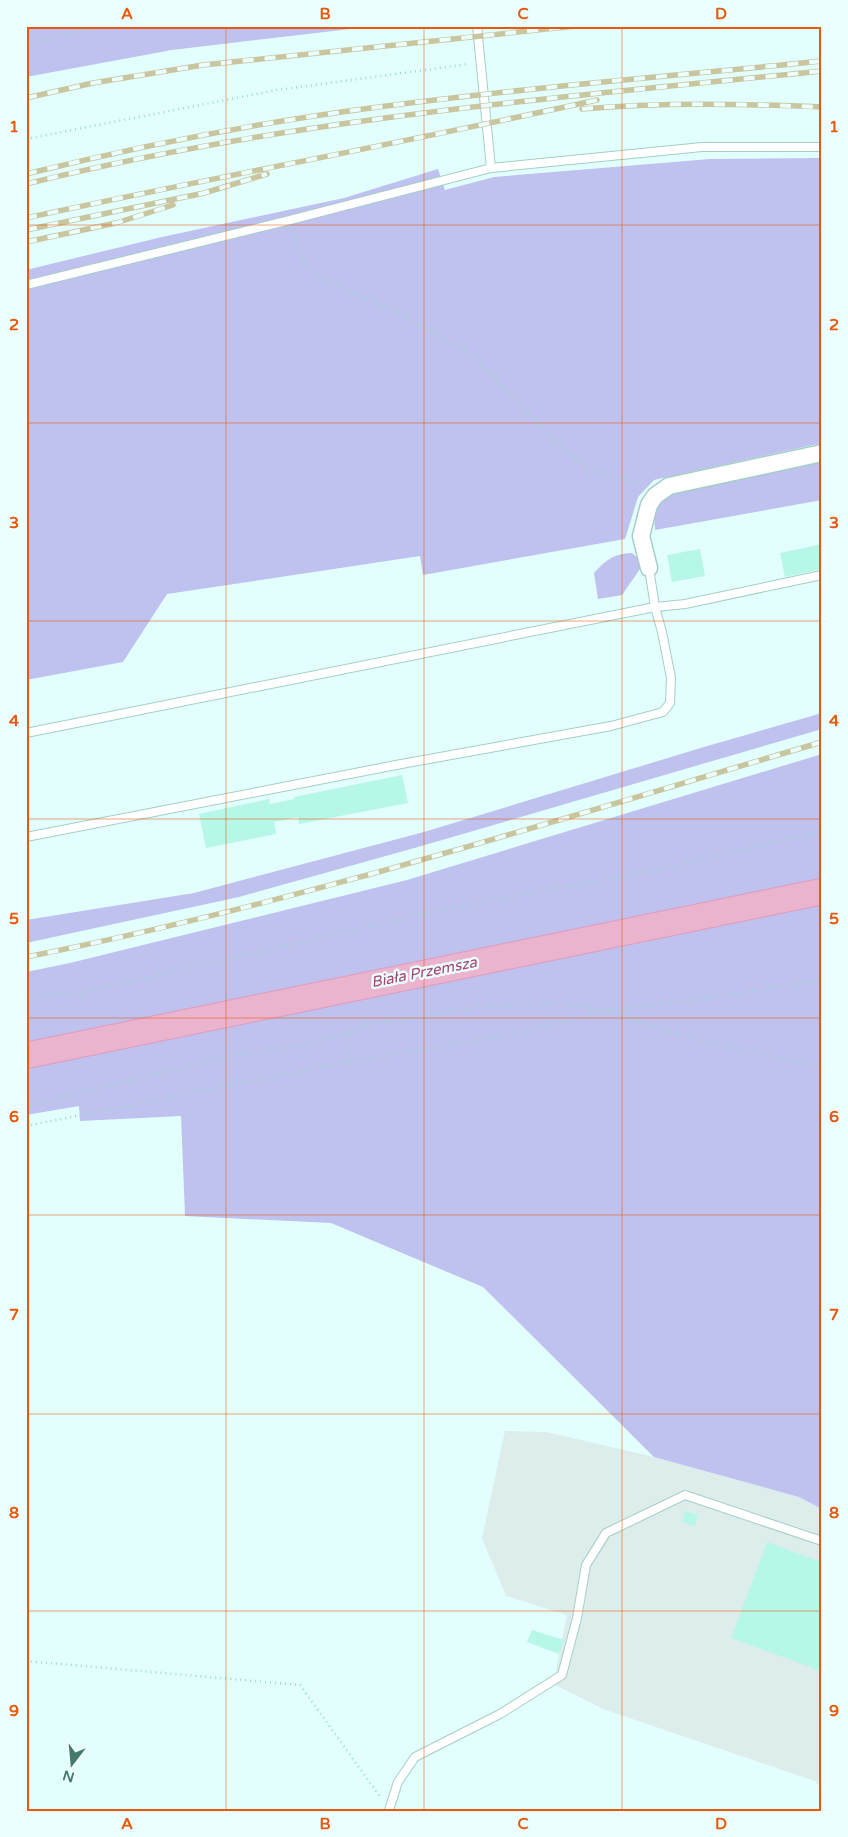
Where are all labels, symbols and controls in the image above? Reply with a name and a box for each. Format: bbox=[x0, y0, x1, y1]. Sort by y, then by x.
text: A bbox=[121, 4, 133, 24]
text: B bbox=[319, 4, 331, 24]
text: C bbox=[517, 4, 529, 24]
text: D bbox=[715, 4, 727, 24]
text: 1 bbox=[9, 117, 19, 137]
text: 1 bbox=[829, 117, 839, 137]
text: 2 bbox=[9, 315, 19, 335]
text: 2 bbox=[829, 315, 839, 335]
text: 3 bbox=[9, 513, 19, 533]
text: 3 bbox=[829, 513, 839, 533]
text: 4 bbox=[9, 711, 19, 731]
text: 4 bbox=[829, 711, 839, 731]
text: 5 bbox=[9, 909, 19, 929]
text: 5 bbox=[829, 909, 839, 929]
water label: Biała Przemsza bbox=[370, 953, 479, 991]
text: 6 bbox=[9, 1107, 19, 1127]
text: 6 bbox=[829, 1107, 839, 1127]
text: 7 bbox=[9, 1305, 19, 1325]
text: 7 bbox=[829, 1305, 839, 1325]
text: 8 bbox=[9, 1503, 19, 1523]
text: 8 bbox=[829, 1503, 839, 1523]
text: 9 bbox=[9, 1701, 19, 1721]
text: 9 bbox=[829, 1701, 839, 1721]
north arrow bbox=[48, 1740, 98, 1790]
text: N bbox=[61, 1766, 76, 1786]
text: A bbox=[121, 1814, 133, 1834]
text: B bbox=[319, 1814, 331, 1834]
text: C bbox=[517, 1814, 529, 1834]
text: D bbox=[715, 1814, 727, 1834]

